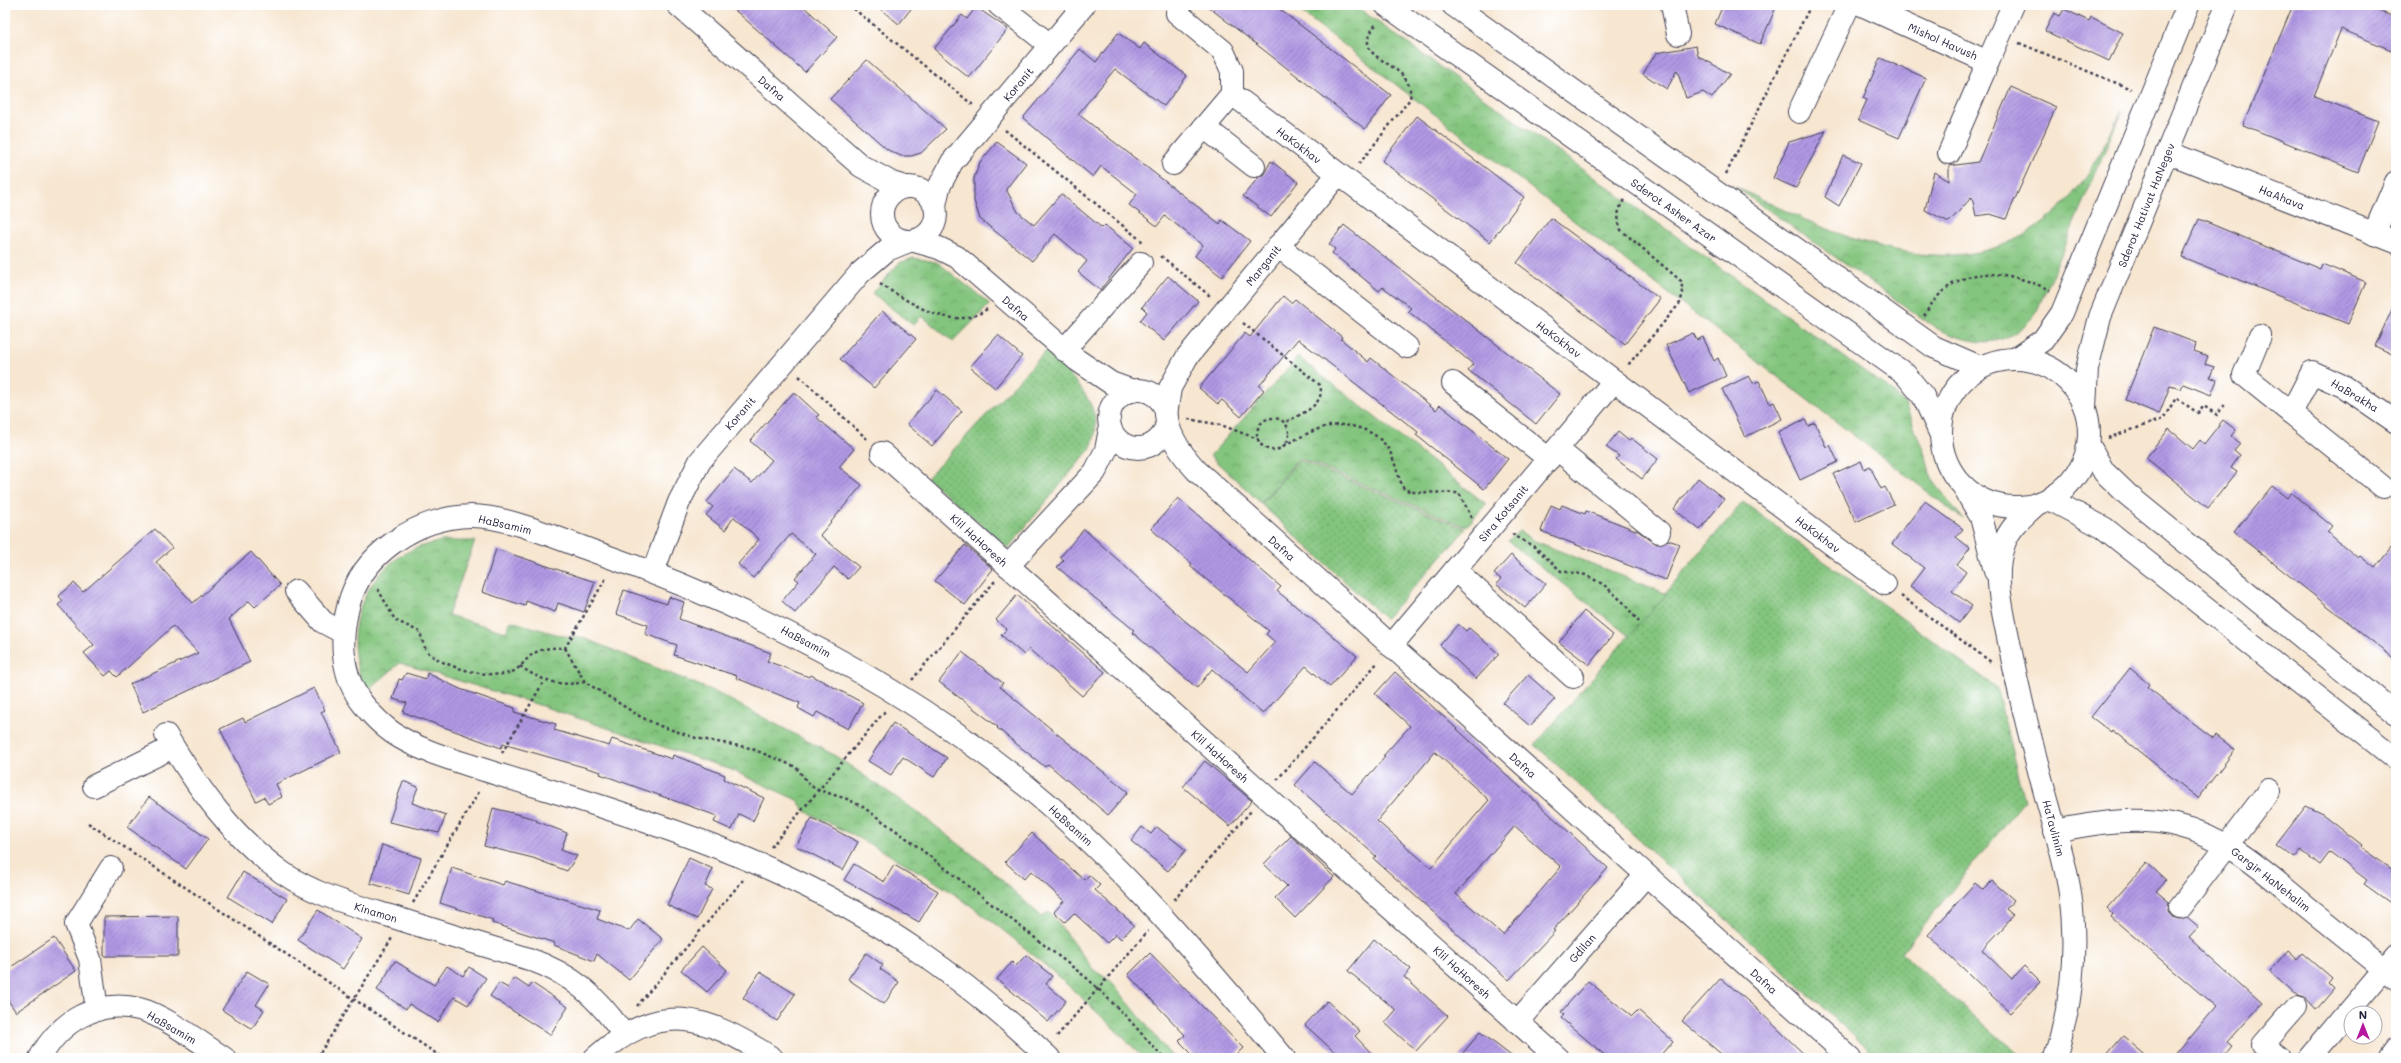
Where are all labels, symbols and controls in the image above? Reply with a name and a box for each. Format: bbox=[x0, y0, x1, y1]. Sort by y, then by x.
street label: Mishol Havush bbox=[1906, 19, 1980, 63]
street label: Koranit bbox=[999, 64, 1037, 104]
street label: Dafna bbox=[755, 72, 789, 104]
street label: HaKokhav bbox=[1273, 123, 1325, 167]
street label: Sderot Hativat HaNegev bbox=[2114, 140, 2178, 269]
street label: Sderot Asher Azar bbox=[1628, 175, 1720, 245]
street label: HaAhava bbox=[2257, 181, 2307, 213]
street label: Marganit bbox=[1242, 241, 1284, 289]
street label: Dafna bbox=[999, 292, 1033, 324]
street label: HaKokhav bbox=[1533, 317, 1585, 361]
street label: HaBrakha bbox=[2329, 375, 2382, 415]
street label: Koranit bbox=[721, 393, 759, 433]
street label: Sira Kotsanit bbox=[1475, 481, 1531, 545]
street label: Klil HaHoresh bbox=[947, 510, 1011, 570]
street label: HaBsamim bbox=[477, 511, 533, 537]
street label: HaKokhav bbox=[1792, 512, 1844, 556]
street label: Dafna bbox=[1265, 532, 1299, 564]
street label: HaBsamim bbox=[778, 622, 834, 660]
street label: Klil HaHoresh bbox=[1188, 726, 1252, 786]
street label: Dafna bbox=[1506, 749, 1540, 781]
street label: HaTavlinim bbox=[2039, 798, 2069, 858]
street label: HaBsamim bbox=[1046, 801, 1096, 849]
street label: Gargir HaNehalim bbox=[2228, 843, 2314, 915]
street label: Kinamon bbox=[353, 898, 399, 926]
street label: Gdilan bbox=[1565, 930, 1599, 966]
street label: Klil HaHoresh bbox=[1430, 942, 1494, 1002]
street label: Dafna bbox=[1747, 965, 1781, 997]
north arrow bbox=[2343, 1005, 2383, 1045]
street label: HaBsamim bbox=[145, 1007, 199, 1047]
text: N bbox=[2359, 1007, 2367, 1022]

